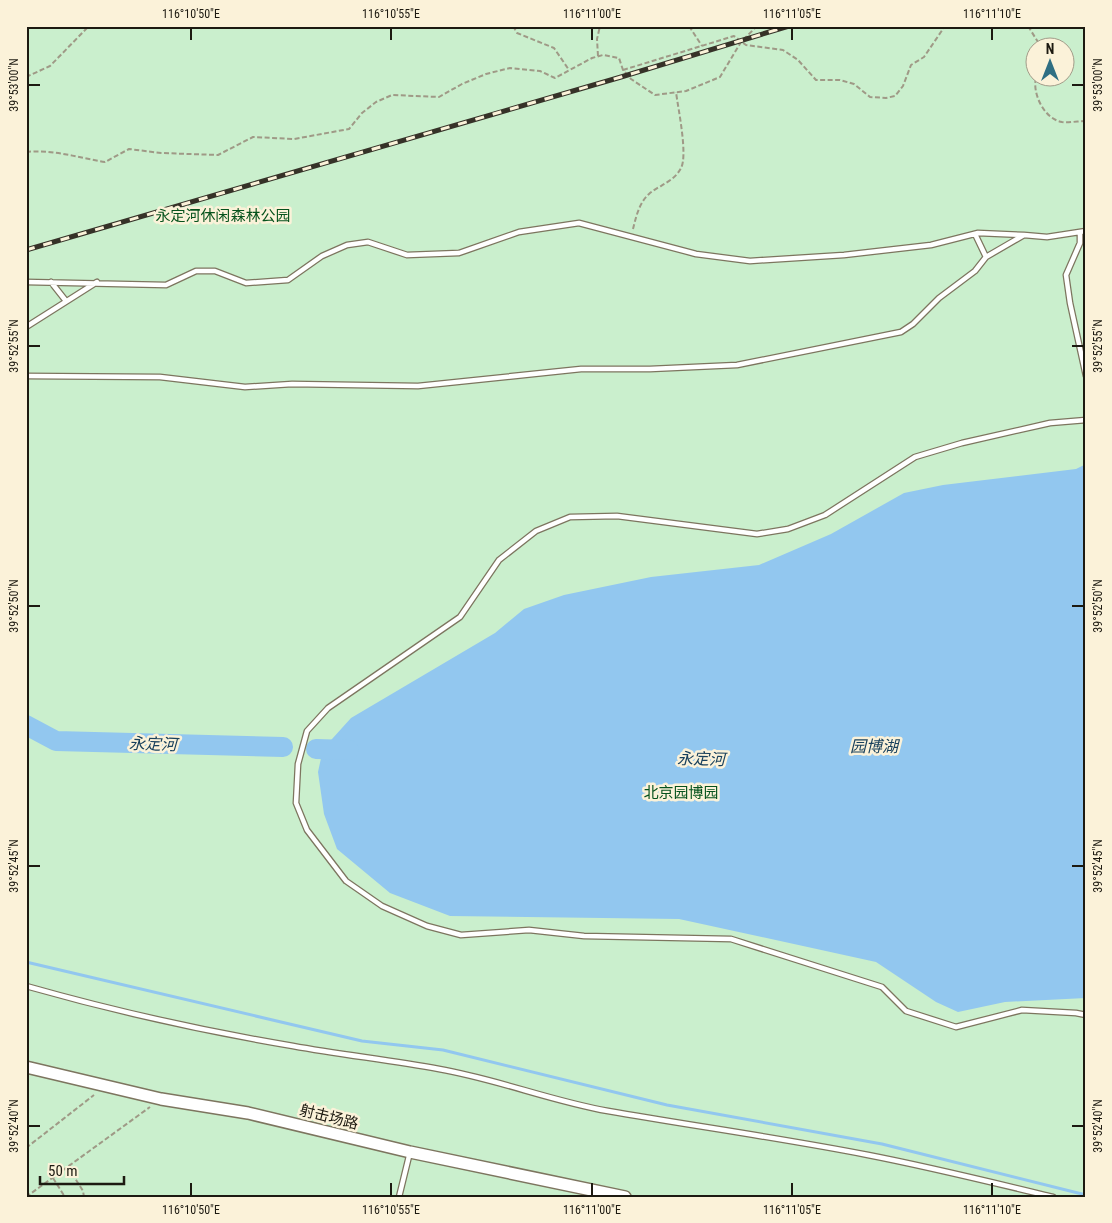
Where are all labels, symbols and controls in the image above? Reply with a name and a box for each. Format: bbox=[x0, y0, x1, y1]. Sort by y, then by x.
text: 116°10'50"E bbox=[162, 7, 220, 21]
text: 116°10'55"E bbox=[362, 7, 420, 21]
text: 116°11'00"E bbox=[563, 7, 621, 21]
text: 116°11'05"E bbox=[763, 7, 821, 21]
text: 116°11'10"E bbox=[963, 7, 1021, 21]
north arrow bbox=[1024, 38, 1074, 88]
text: N bbox=[1046, 41, 1054, 57]
text: 39°53'00"N bbox=[7, 58, 21, 112]
text: 39°53'00"N bbox=[1091, 58, 1105, 112]
park label: 永定河休闲森林公园 bbox=[155, 207, 291, 225]
text: 39°52'55"N bbox=[7, 319, 21, 373]
text: 39°52'55"N bbox=[1091, 319, 1105, 373]
text: 39°52'50"N bbox=[7, 579, 21, 633]
text: 39°52'50"N bbox=[1091, 579, 1105, 633]
water label: 永定河 bbox=[129, 734, 180, 754]
water label: 园博湖 bbox=[850, 737, 901, 756]
water label: 永定河 bbox=[677, 749, 728, 769]
park label: 北京园博园 bbox=[643, 784, 719, 802]
text: 39°52'45"N bbox=[7, 839, 21, 893]
text: 39°52'45"N bbox=[1091, 839, 1105, 893]
text: 39°52'40"N bbox=[7, 1099, 21, 1153]
text: 39°52'40"N bbox=[1091, 1099, 1105, 1153]
street label: 射击场路 bbox=[298, 1101, 360, 1133]
scale bar bbox=[40, 1153, 124, 1185]
text: 50 m bbox=[48, 1162, 78, 1180]
text: 116°10'50"E bbox=[162, 1203, 220, 1217]
text: 116°10'55"E bbox=[362, 1203, 420, 1217]
text: 116°11'00"E bbox=[563, 1203, 621, 1217]
text: 116°11'05"E bbox=[763, 1203, 821, 1217]
text: 116°11'10"E bbox=[963, 1203, 1021, 1217]

